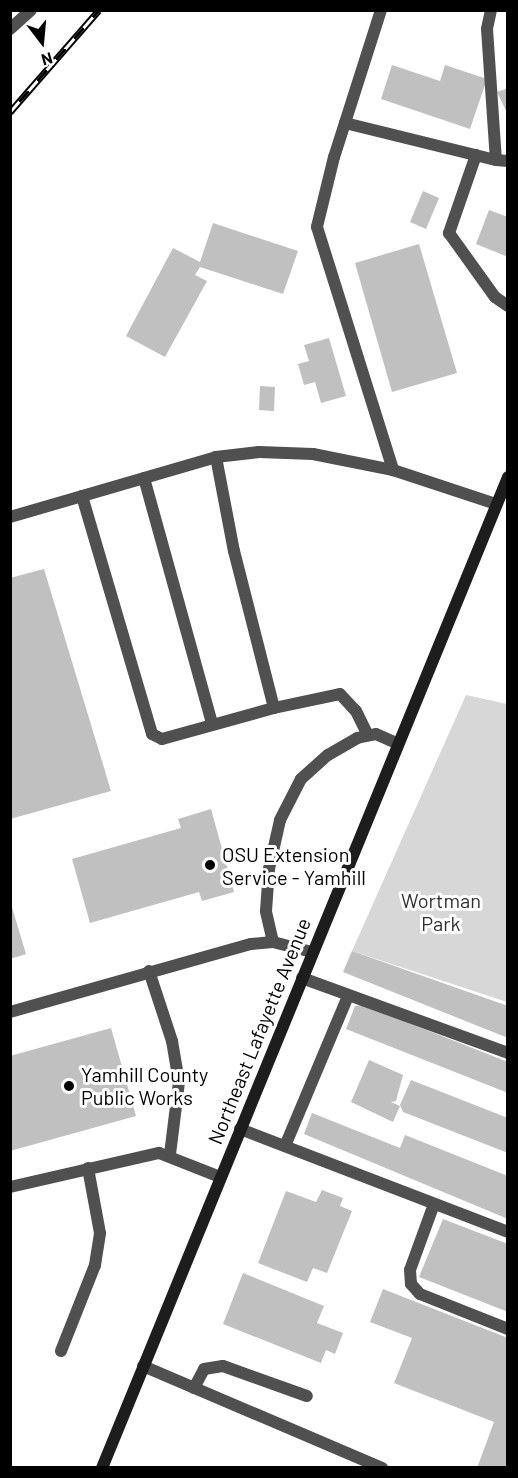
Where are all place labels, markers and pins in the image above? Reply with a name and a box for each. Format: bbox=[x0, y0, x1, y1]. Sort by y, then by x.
place label: OSU Extension Service - Yamhill bbox=[222, 842, 366, 889]
marker: OSU Extension Service - Yamhill bbox=[203, 858, 217, 872]
place label: Yamhill County Public Works bbox=[81, 1062, 208, 1109]
marker: Yamhill County Public Works bbox=[62, 1079, 76, 1093]

